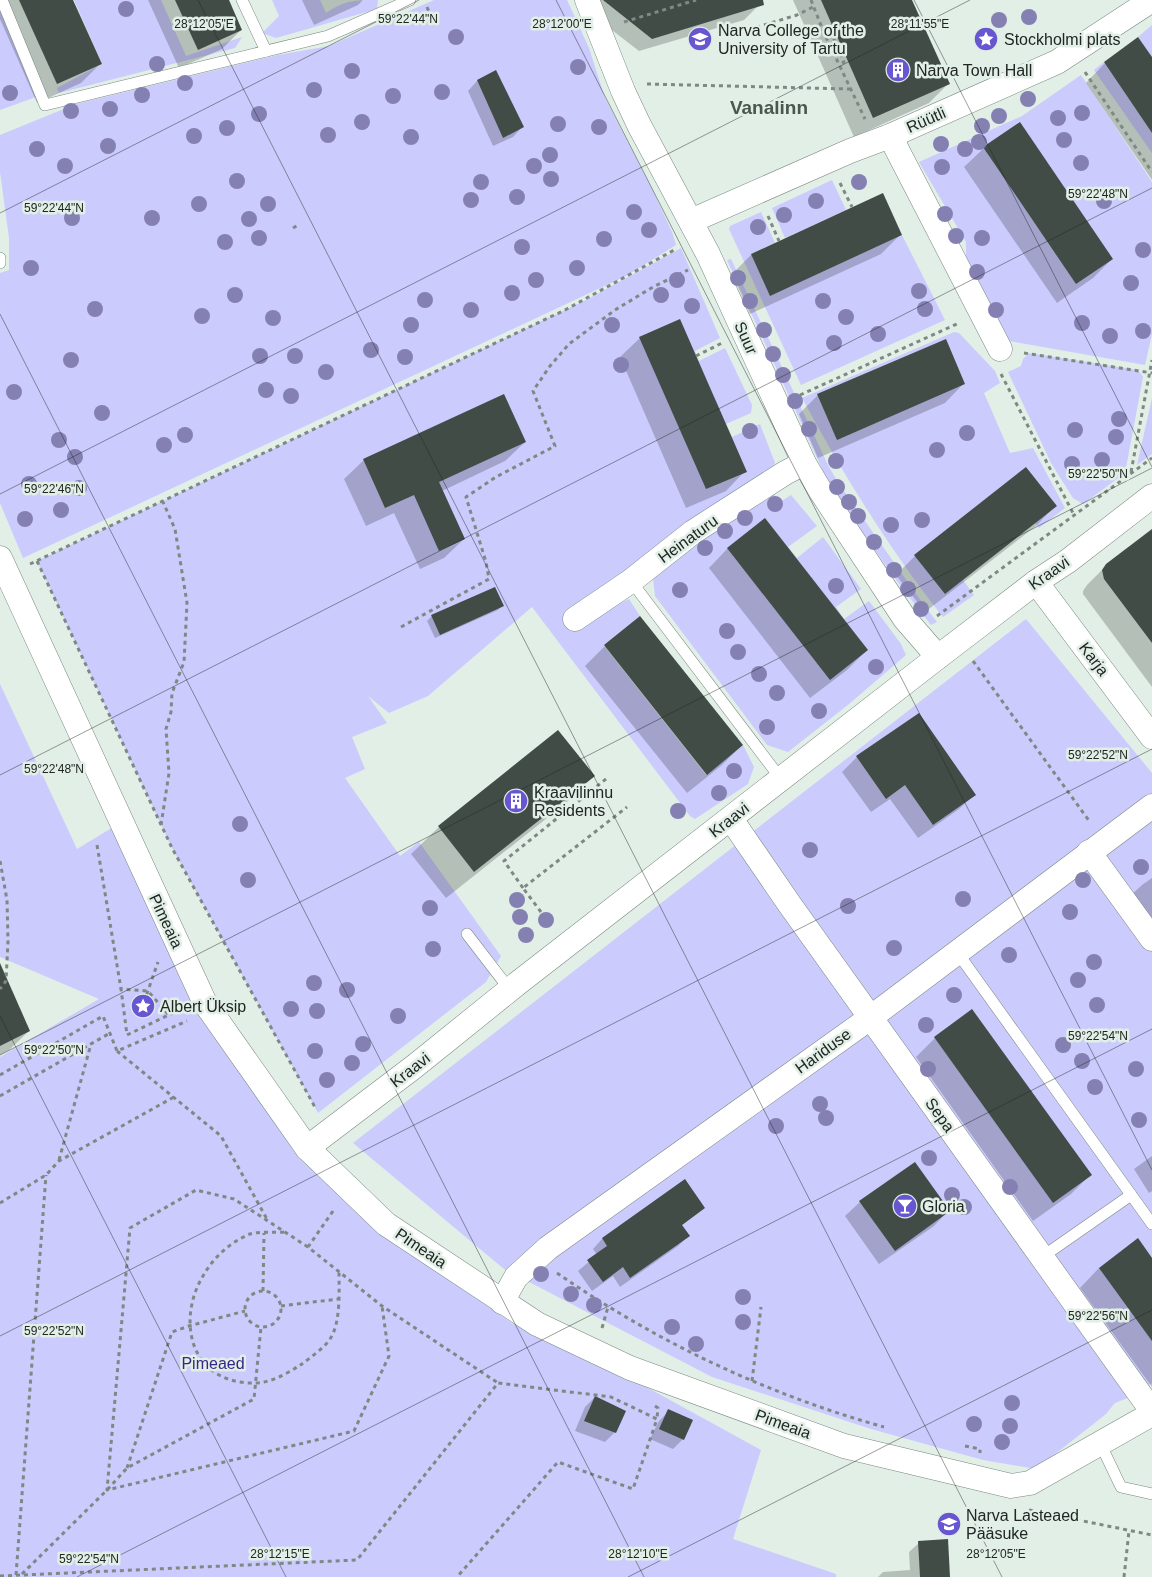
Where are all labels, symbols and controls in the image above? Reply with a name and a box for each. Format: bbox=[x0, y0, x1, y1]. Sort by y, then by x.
text: 59°22'44"N bbox=[378, 12, 438, 26]
text: 28°12'05"E bbox=[174, 17, 234, 31]
text: 28°12'00"E bbox=[532, 17, 592, 31]
text: 28°11'55"E bbox=[891, 17, 949, 31]
place label: Narva College of the University of Tartu bbox=[718, 22, 864, 57]
school or university icon: Narva College of the University of Tartu bbox=[687, 26, 713, 52]
place icon: Stockholmi plats bbox=[973, 26, 999, 52]
place label: Stockholmi plats bbox=[1004, 31, 1121, 48]
building icon: Narva Town Hall bbox=[885, 57, 911, 83]
place label: Narva Town Hall bbox=[916, 62, 1032, 79]
district label: Vanalinn bbox=[730, 97, 808, 118]
street label: Rüütli bbox=[904, 104, 948, 136]
text: 59°22'48"N bbox=[1068, 187, 1128, 201]
text: 59°22'44"N bbox=[24, 201, 84, 215]
street label: Suur bbox=[731, 319, 761, 358]
text: 59°22'50"N bbox=[1068, 467, 1128, 481]
text: 59°22'46"N bbox=[24, 482, 84, 496]
street label: Heinaturu bbox=[655, 512, 721, 566]
street label: Kraavi bbox=[1026, 553, 1072, 593]
street label: Karja bbox=[1076, 639, 1112, 679]
text: 59°22'52"N bbox=[1068, 748, 1128, 762]
text: 59°22'48"N bbox=[24, 762, 84, 776]
place label: Kraavilinnu Residents bbox=[534, 784, 613, 819]
building icon: Kraavilinnu Residents bbox=[503, 788, 529, 814]
street label: Kraavi bbox=[706, 799, 752, 841]
street label: Pimeaia bbox=[146, 891, 186, 951]
place icon: Albert Üksip bbox=[130, 993, 156, 1019]
place label: Albert Üksip bbox=[160, 998, 246, 1015]
street label: Hariduse bbox=[792, 1025, 854, 1077]
text: 59°22'54"N bbox=[1068, 1029, 1128, 1043]
text: 59°22'50"N bbox=[24, 1043, 84, 1057]
street label: Kraavi bbox=[387, 1049, 433, 1091]
street label: Sepa bbox=[922, 1095, 958, 1135]
bar icon: Gloria bbox=[892, 1193, 918, 1219]
place label: Gloria bbox=[922, 1198, 965, 1215]
street label: Pimeaia bbox=[392, 1225, 450, 1271]
text: 59°22'56"N bbox=[1068, 1309, 1128, 1323]
text: 59°22'52"N bbox=[24, 1324, 84, 1338]
park label: Pimeaed bbox=[181, 1355, 245, 1372]
street label: Pimeaia bbox=[753, 1406, 813, 1442]
place label: Narva Lasteaed Pääsuke bbox=[966, 1507, 1079, 1542]
school or university icon: Narva Lasteaed Pääsuke bbox=[936, 1511, 962, 1537]
text: 28°12'15"E bbox=[250, 1547, 310, 1561]
text: 28°12'10"E bbox=[608, 1547, 668, 1561]
text: 28°12'05"E bbox=[966, 1547, 1026, 1561]
text: 59°22'54"N bbox=[59, 1552, 119, 1566]

